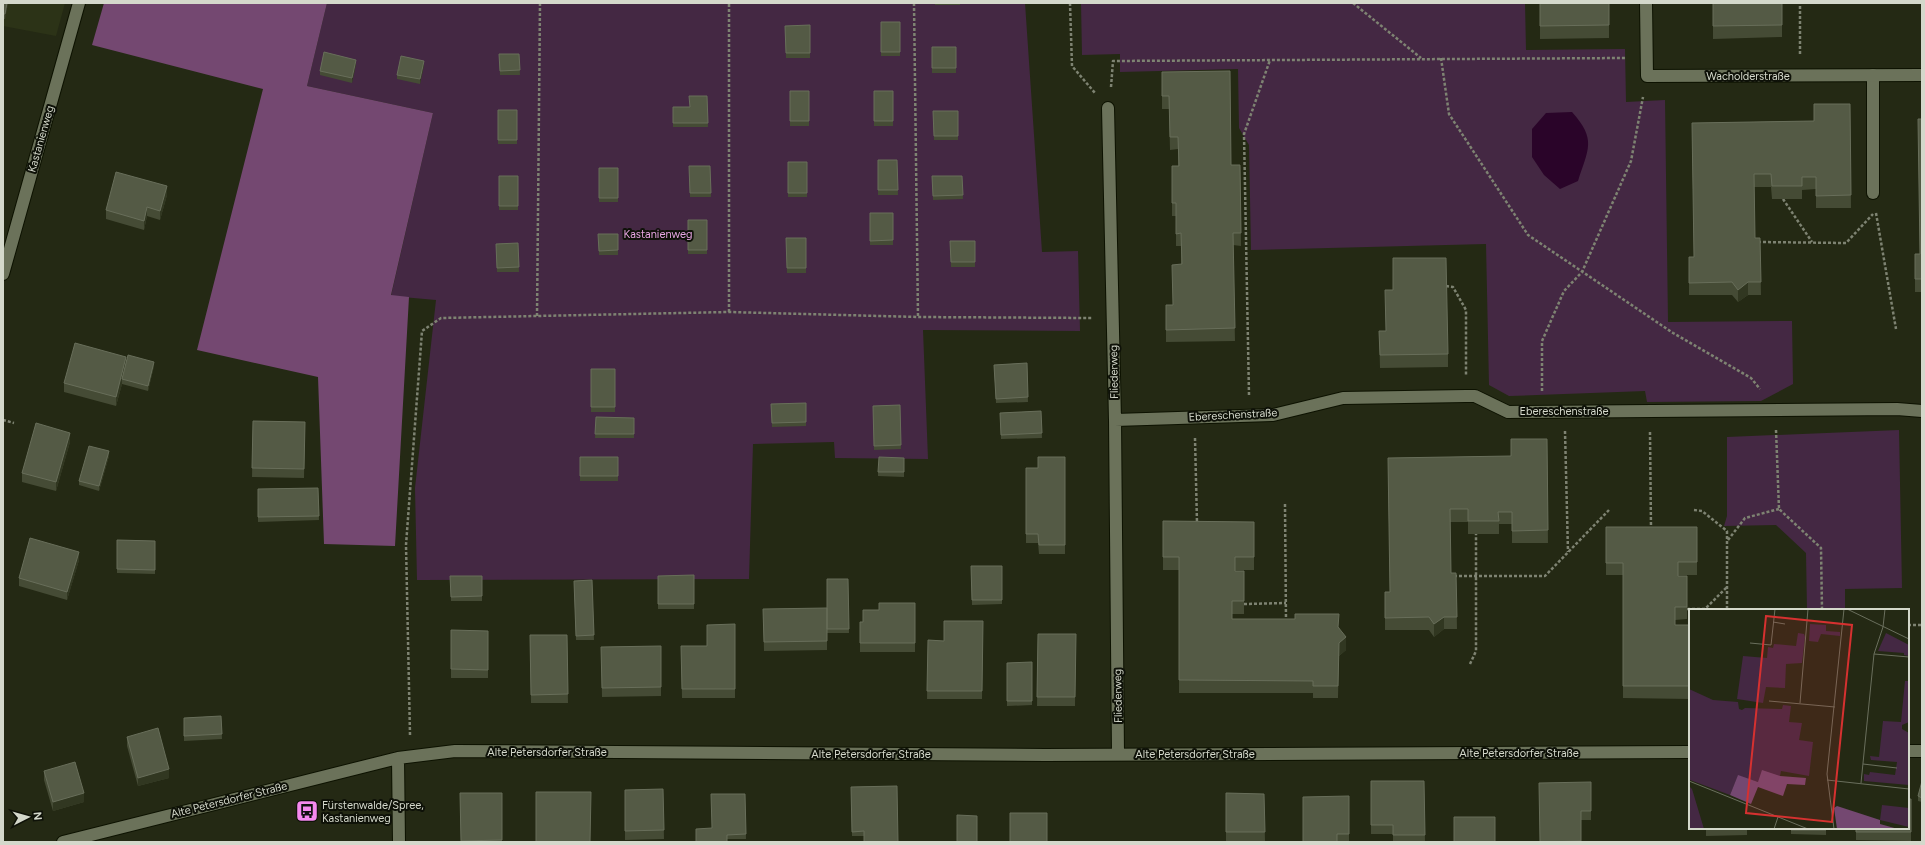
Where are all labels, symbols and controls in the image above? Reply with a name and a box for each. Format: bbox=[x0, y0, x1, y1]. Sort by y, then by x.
street label: Wacholderstraße bbox=[1706, 70, 1790, 83]
street label: Kastanienweg bbox=[25, 104, 57, 174]
park label: Kastanienweg bbox=[624, 228, 692, 241]
street label: Fliederweg bbox=[1107, 345, 1121, 399]
street label: Ebereschenstraße bbox=[1520, 405, 1608, 418]
street label: Ebereschenstraße bbox=[1188, 406, 1278, 424]
inset map bbox=[1689, 609, 1909, 829]
street label: Fliederweg bbox=[1111, 669, 1125, 723]
street label: Alte Petersdorfer Straße bbox=[487, 746, 607, 759]
street label: Alte Petersdorfer Straße bbox=[1459, 747, 1579, 760]
street label: Alte Petersdorfer Straße bbox=[811, 748, 931, 761]
street label: Alte Petersdorfer Straße bbox=[1135, 748, 1255, 761]
street label: Alte Petersdorfer Straße bbox=[169, 779, 289, 821]
north arrow bbox=[8, 797, 48, 837]
bus stop icon: Fürstenwalde/Spree, Kastanienweg bbox=[294, 798, 320, 824]
place label: Fürstenwalde/Spree, Kastanienweg bbox=[322, 799, 424, 825]
text: N bbox=[31, 811, 44, 821]

